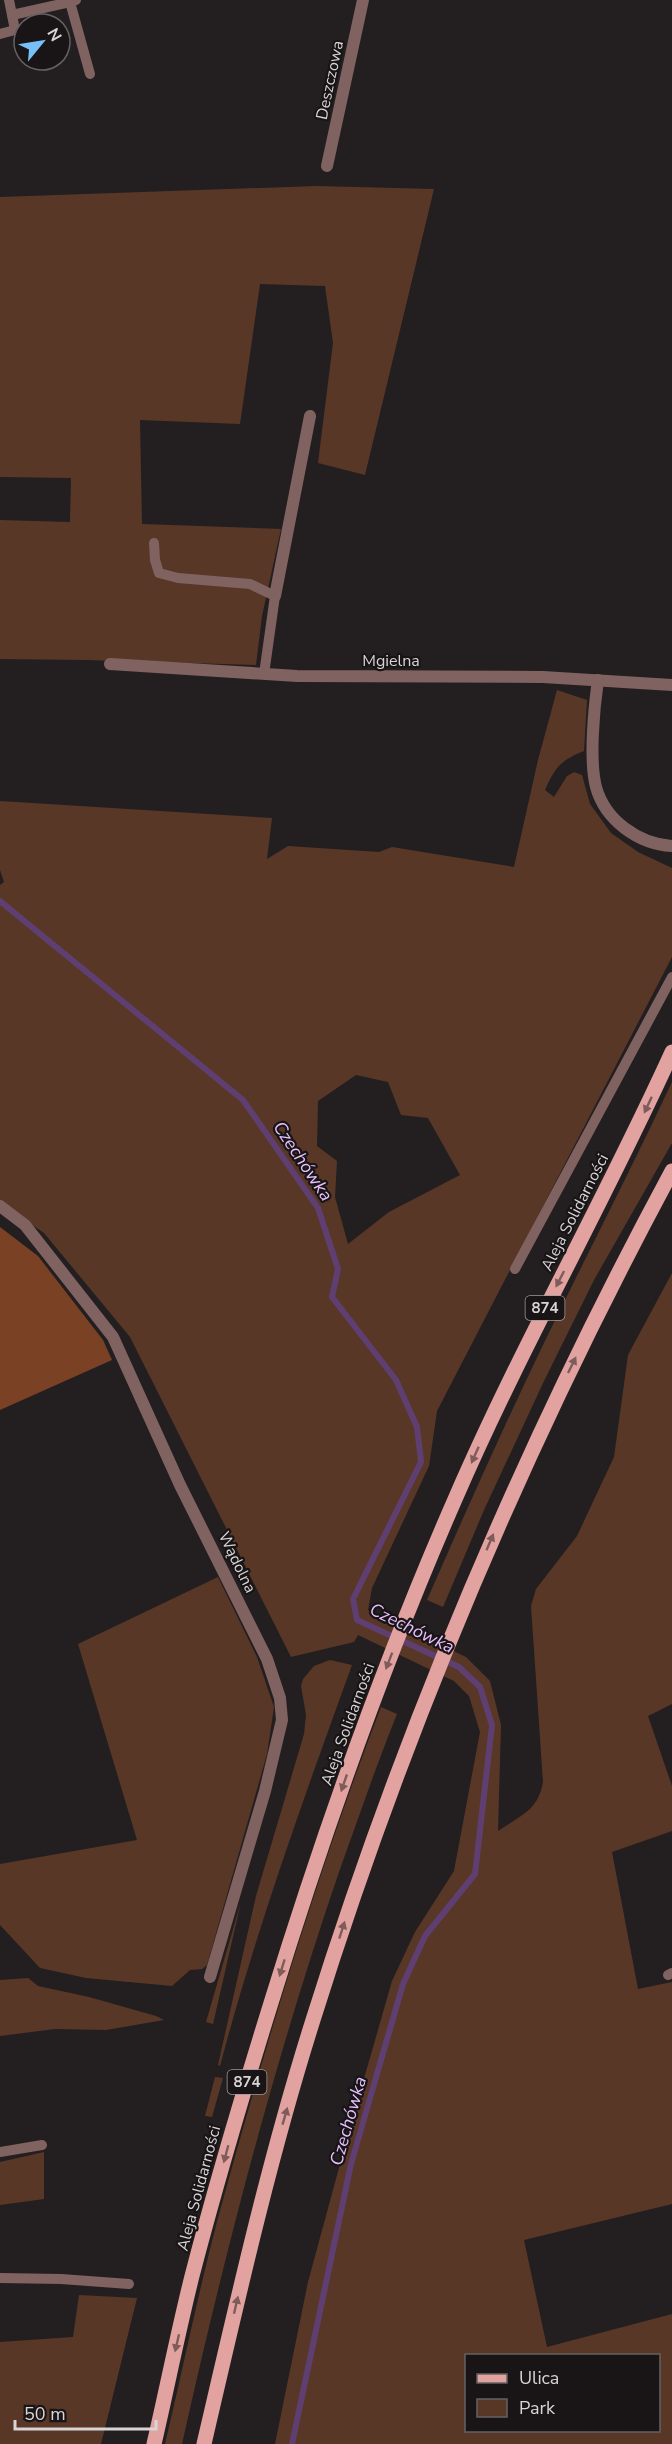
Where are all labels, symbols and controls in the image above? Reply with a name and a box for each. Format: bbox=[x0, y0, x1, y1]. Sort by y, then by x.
north arrow bbox=[12, 12, 72, 72]
text: N bbox=[42, 24, 67, 46]
street label: Deszczowa bbox=[311, 39, 349, 122]
street label: Mgielna bbox=[362, 650, 420, 672]
one-way arrow bbox=[643, 1097, 652, 1114]
water label: Czechówka bbox=[267, 1116, 339, 1206]
street label: Aleja Solidarności bbox=[536, 1150, 614, 1275]
one-way arrow bbox=[555, 1271, 565, 1288]
road number: 874 bbox=[526, 1296, 564, 1320]
one-way arrow bbox=[568, 1357, 577, 1374]
one-way arrow bbox=[471, 1446, 480, 1463]
street label: Wądolna bbox=[213, 1528, 261, 1597]
one-way arrow bbox=[485, 1533, 495, 1551]
water label: Czechówka bbox=[366, 1597, 458, 1659]
one-way arrow bbox=[384, 1653, 394, 1671]
street label: Aleja Solidarności bbox=[316, 1660, 380, 1789]
one-way arrow bbox=[339, 1774, 349, 1792]
one-way arrow bbox=[338, 1921, 347, 1939]
one-way arrow bbox=[277, 1959, 286, 1977]
road number: 874 bbox=[228, 2070, 266, 2094]
water label: Czechówka bbox=[324, 2074, 372, 2168]
one-way arrow bbox=[281, 2107, 290, 2125]
street label: Aleja Solidarności bbox=[172, 2123, 226, 2253]
one-way arrow bbox=[220, 2145, 230, 2164]
one-way arrow bbox=[232, 2296, 242, 2314]
one-way arrow bbox=[172, 2334, 181, 2353]
legend bbox=[465, 2354, 660, 2432]
text: Ulica bbox=[519, 2366, 559, 2390]
scale bar bbox=[15, 2393, 156, 2431]
text: Park bbox=[519, 2396, 556, 2420]
text: 50 m bbox=[24, 2402, 66, 2426]

